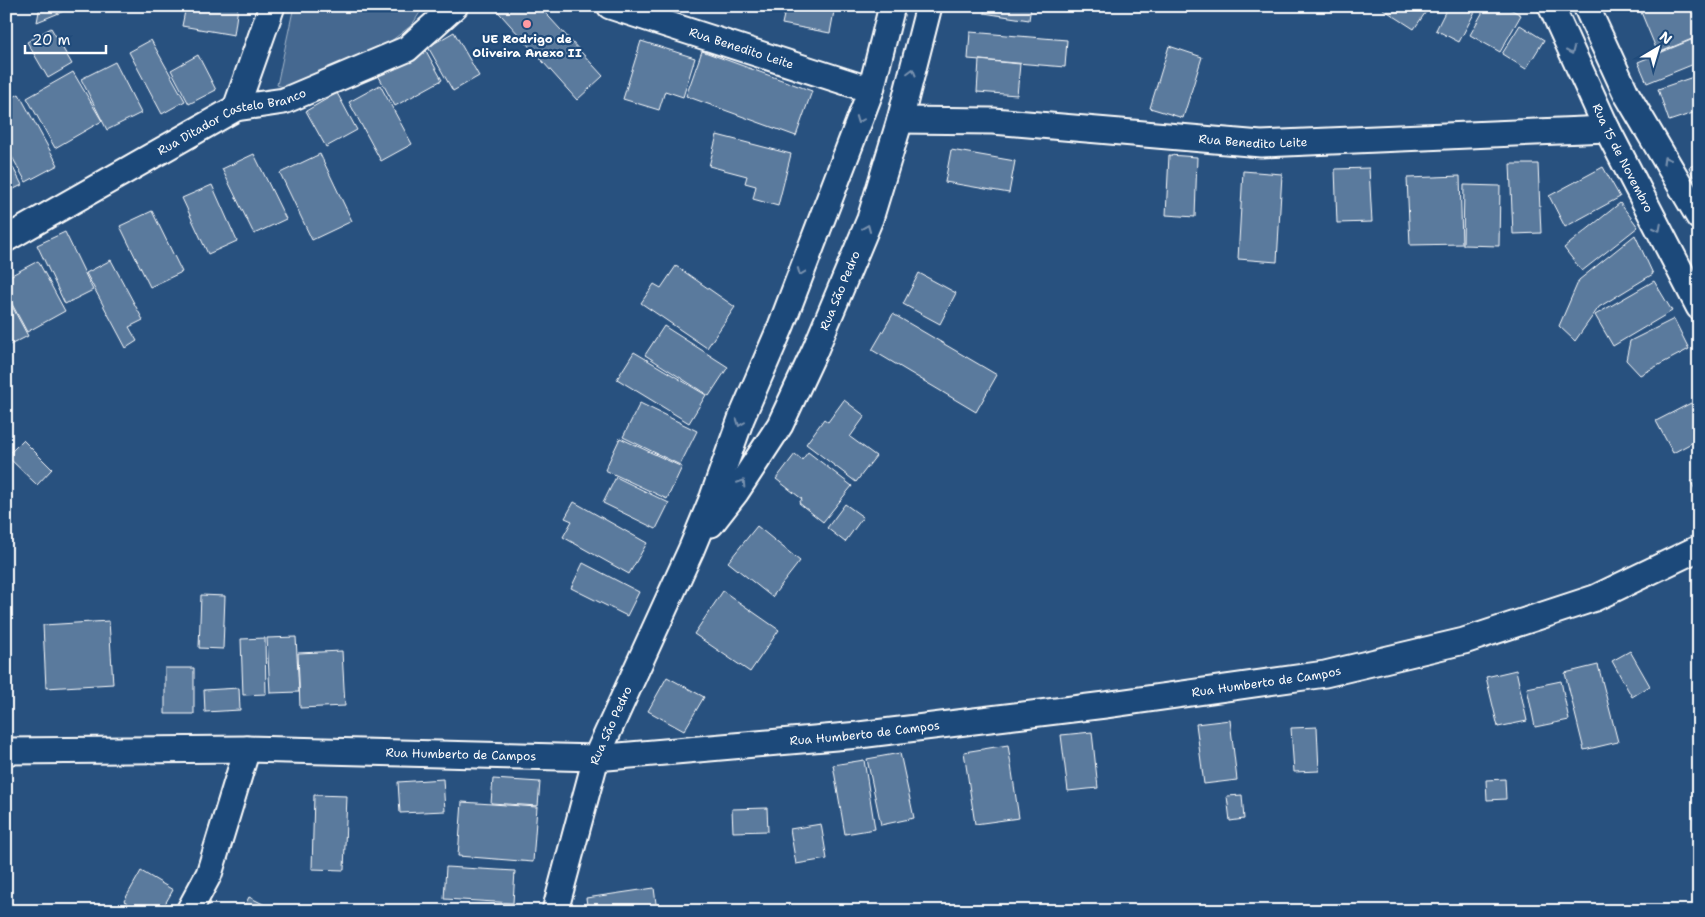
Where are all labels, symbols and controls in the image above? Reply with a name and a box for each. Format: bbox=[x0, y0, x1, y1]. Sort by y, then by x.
marker: UE Rodrigo de Oliveira Anexo II bbox=[521, 18, 533, 30]
scale bar bbox=[25, 22, 106, 54]
north arrow bbox=[1632, 22, 1682, 72]
street label: Rua Benedito Leite bbox=[687, 24, 796, 73]
text: N bbox=[1656, 27, 1676, 48]
text: 20 m bbox=[32, 30, 71, 50]
place label: UE Rodrigo de Oliveira Anexo II bbox=[472, 31, 582, 61]
one-way arrow bbox=[1565, 46, 1576, 55]
one-way arrow bbox=[907, 68, 917, 76]
street label: Rua Ditador Castelo Branco bbox=[155, 85, 309, 159]
street label: Rua 15 de Novembro bbox=[1589, 101, 1657, 215]
one-way arrow bbox=[855, 116, 865, 124]
street label: Rua Benedito Leite bbox=[1198, 131, 1308, 152]
one-way arrow bbox=[1662, 157, 1672, 166]
one-way arrow bbox=[1652, 223, 1662, 232]
one-way arrow bbox=[860, 224, 871, 233]
street label: Rua São Pedro bbox=[816, 248, 864, 333]
one-way arrow bbox=[797, 267, 807, 276]
one-way arrow bbox=[736, 418, 746, 426]
one-way arrow bbox=[736, 479, 745, 489]
street label: Rua Humberto de Campos bbox=[1191, 662, 1343, 701]
street label: Rua São Pedro bbox=[587, 684, 636, 767]
street label: Rua Humberto de Campos bbox=[789, 717, 941, 749]
street label: Rua Humberto de Campos bbox=[385, 745, 537, 764]

